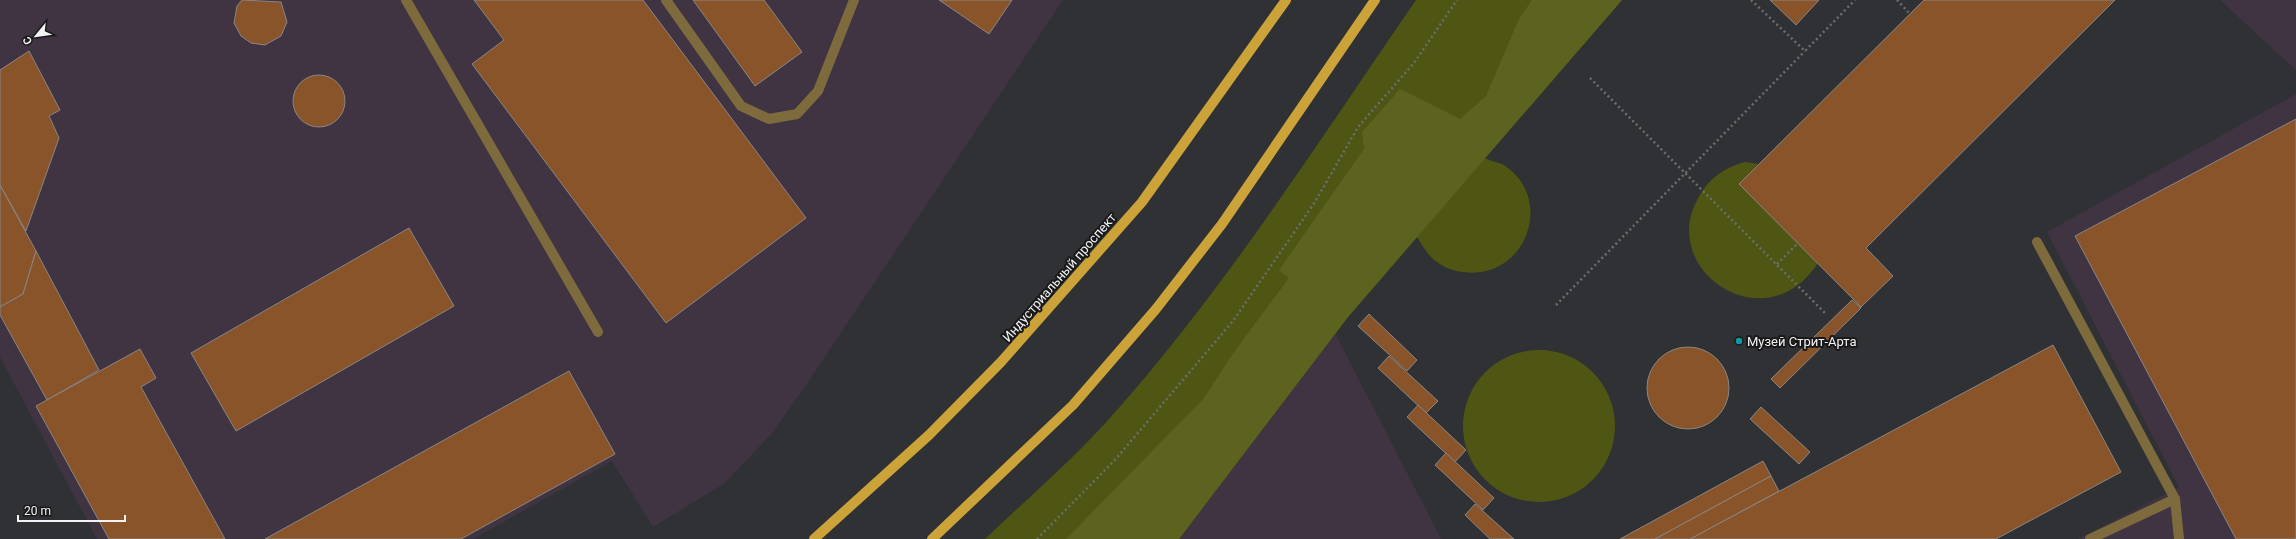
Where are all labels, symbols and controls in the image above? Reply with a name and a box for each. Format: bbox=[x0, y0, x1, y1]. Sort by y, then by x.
north arrow bbox=[16, 16, 56, 56]
text: С bbox=[20, 34, 35, 47]
street label: Индустриальный проспект bbox=[1000, 210, 1119, 345]
place label: Музей Стрит-Арта bbox=[1747, 334, 1857, 349]
marker: Музей Стрит-Арта bbox=[1734, 336, 1744, 346]
scale bar bbox=[18, 497, 125, 523]
text: 20 m bbox=[24, 504, 51, 518]

